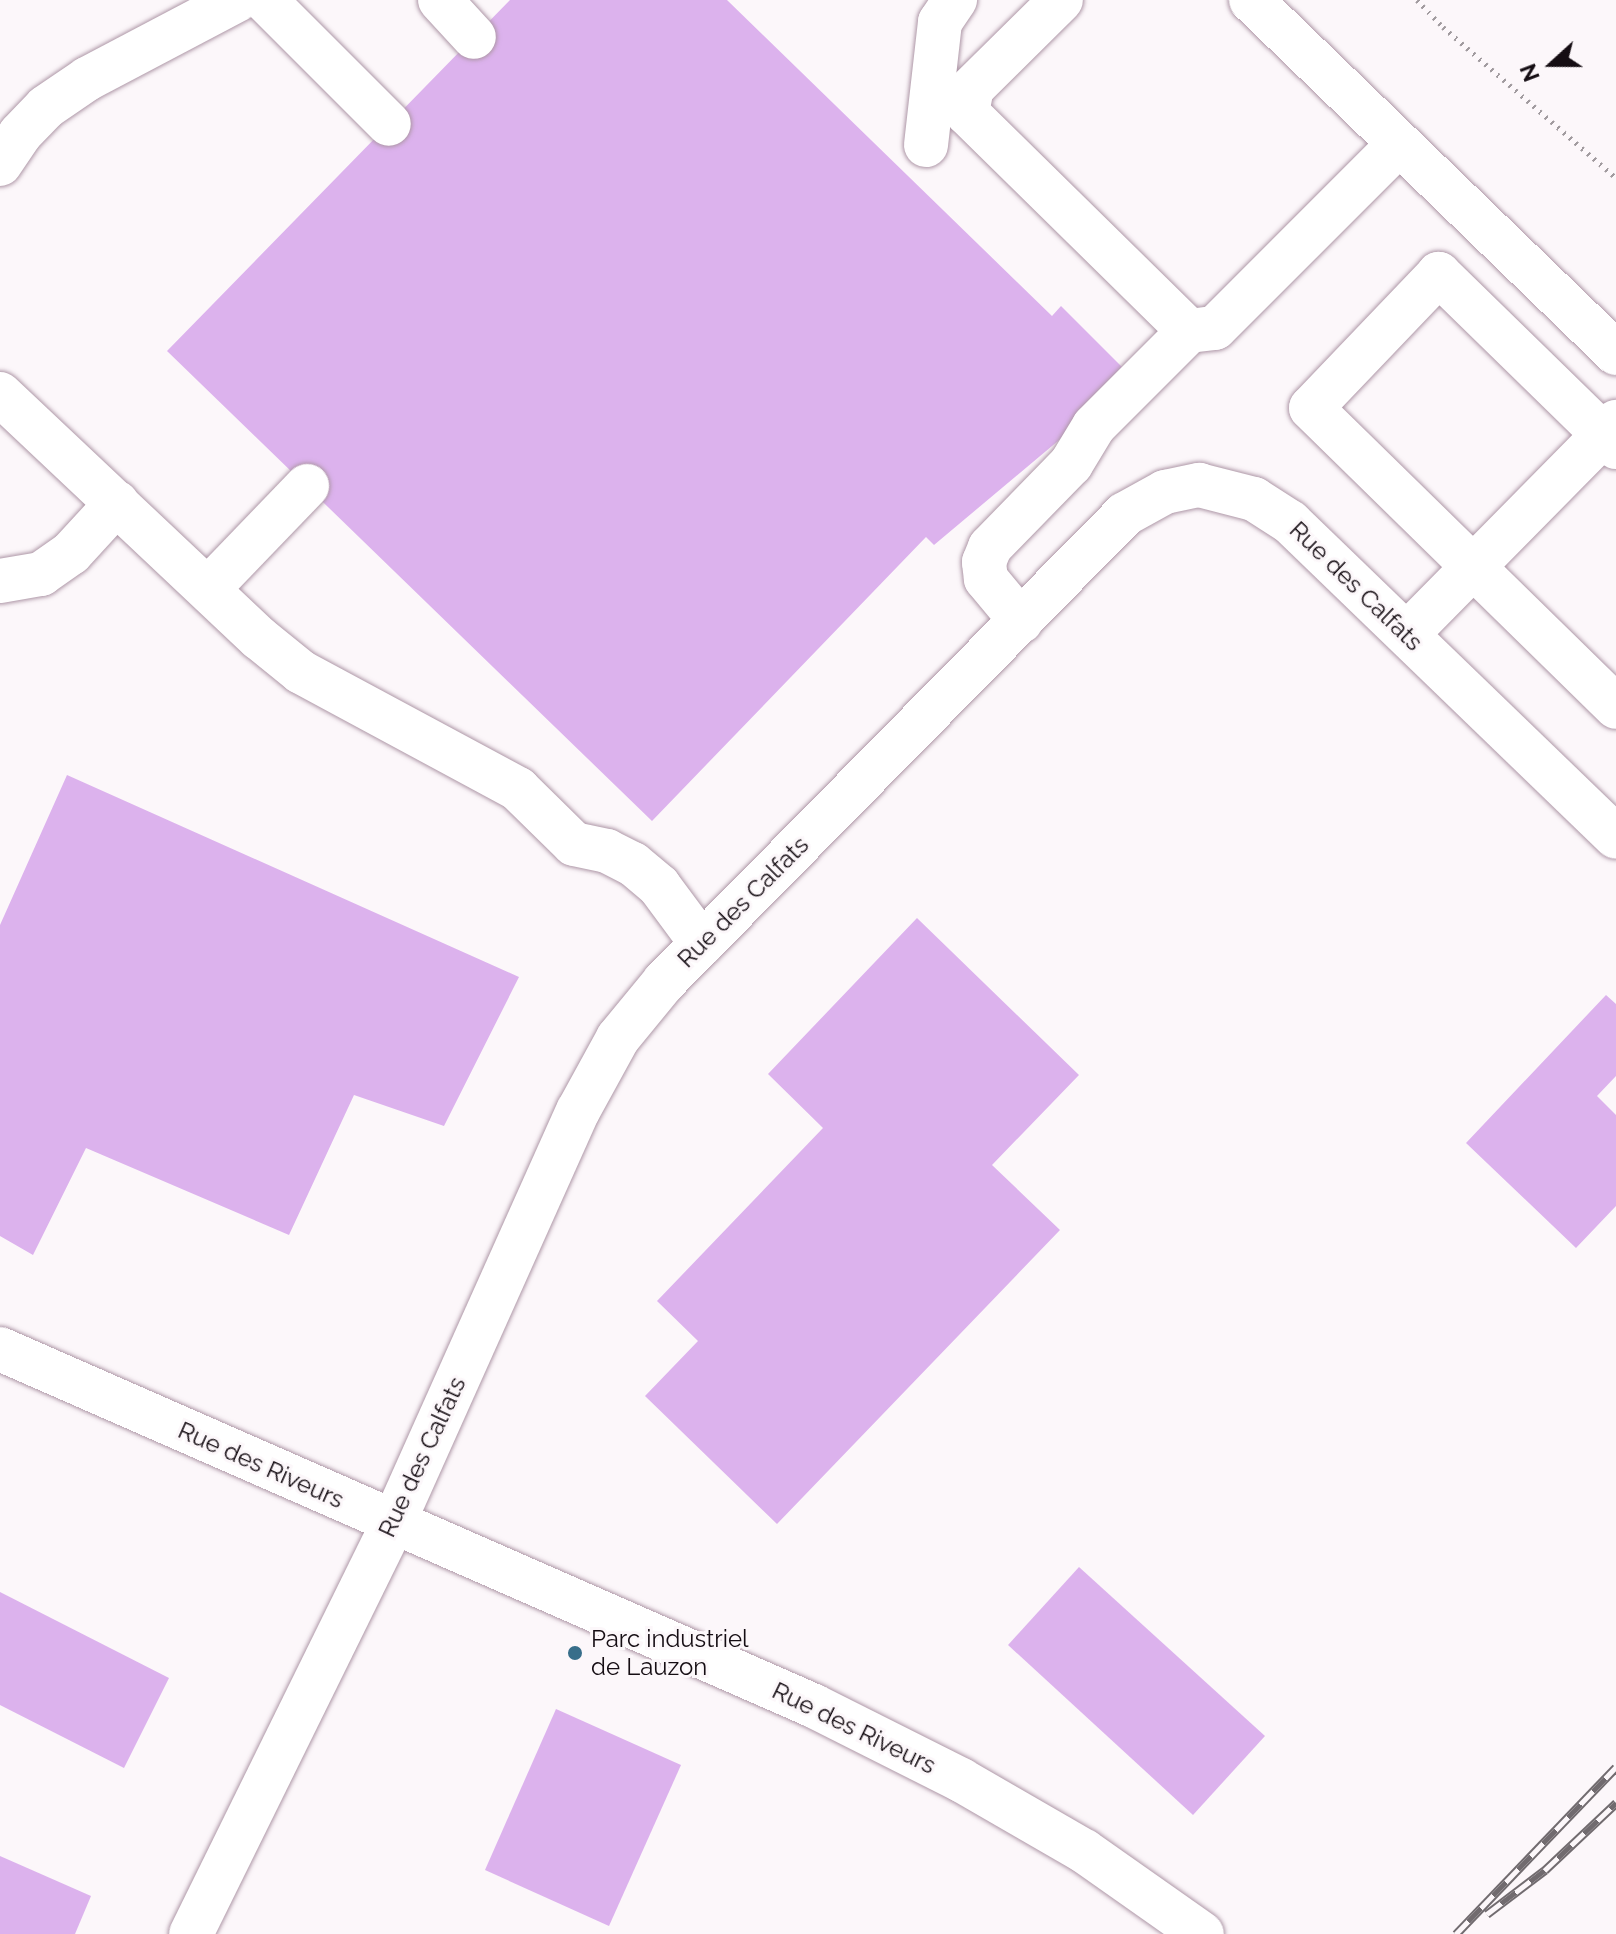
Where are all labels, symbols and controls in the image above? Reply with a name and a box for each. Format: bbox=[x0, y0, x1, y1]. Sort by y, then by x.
north arrow bbox=[1512, 24, 1592, 104]
text: N bbox=[1514, 60, 1545, 85]
street label: Rue des Calfats bbox=[1284, 515, 1428, 657]
street label: Rue des Calfats bbox=[672, 831, 814, 973]
street label: Rue des Calfats bbox=[372, 1372, 472, 1542]
street label: Rue des Riveurs bbox=[174, 1416, 348, 1514]
place label: Parc industriel de Lauzon bbox=[591, 1625, 749, 1681]
marker: Parc industriel de Lauzon bbox=[566, 1644, 584, 1662]
street label: Rue des Riveurs bbox=[768, 1676, 940, 1780]

